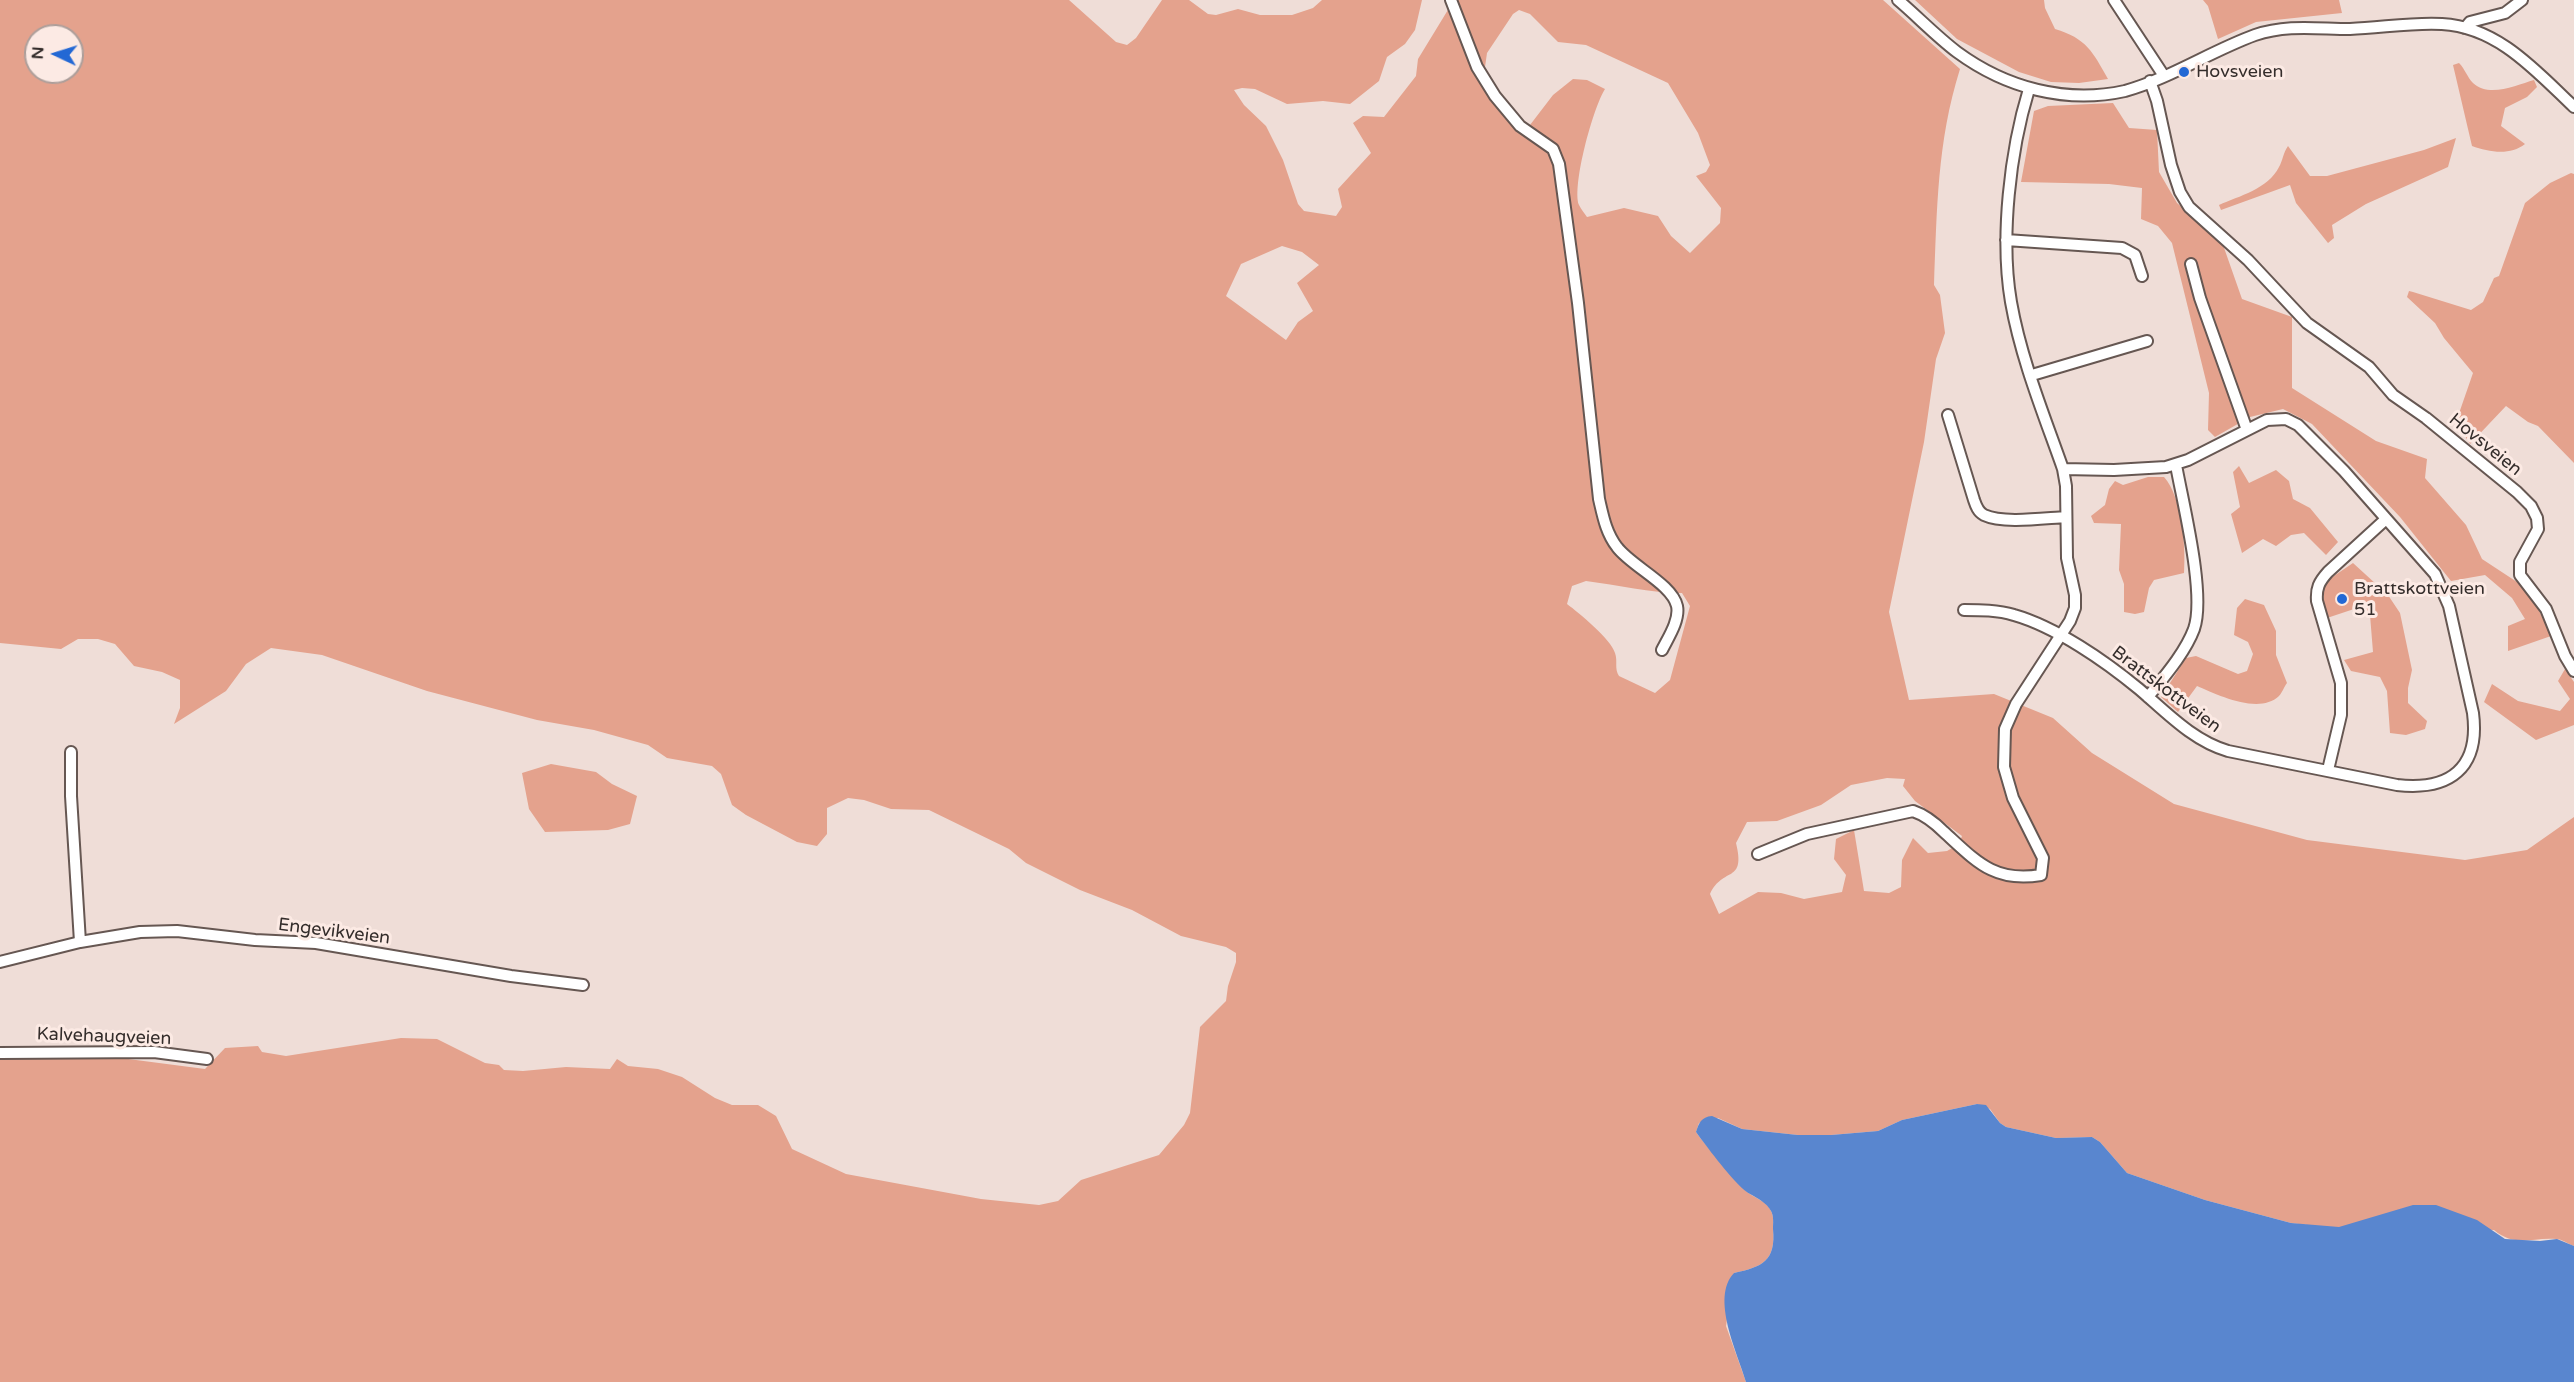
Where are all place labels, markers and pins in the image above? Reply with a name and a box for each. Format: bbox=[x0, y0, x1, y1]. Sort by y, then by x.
place label: Hovsveien bbox=[2196, 61, 2283, 83]
marker: Hovsveien bbox=[2177, 65, 2191, 79]
place label: Brattskottveien 51 bbox=[2354, 578, 2485, 620]
marker: Brattskottveien 51 bbox=[2335, 592, 2349, 606]

